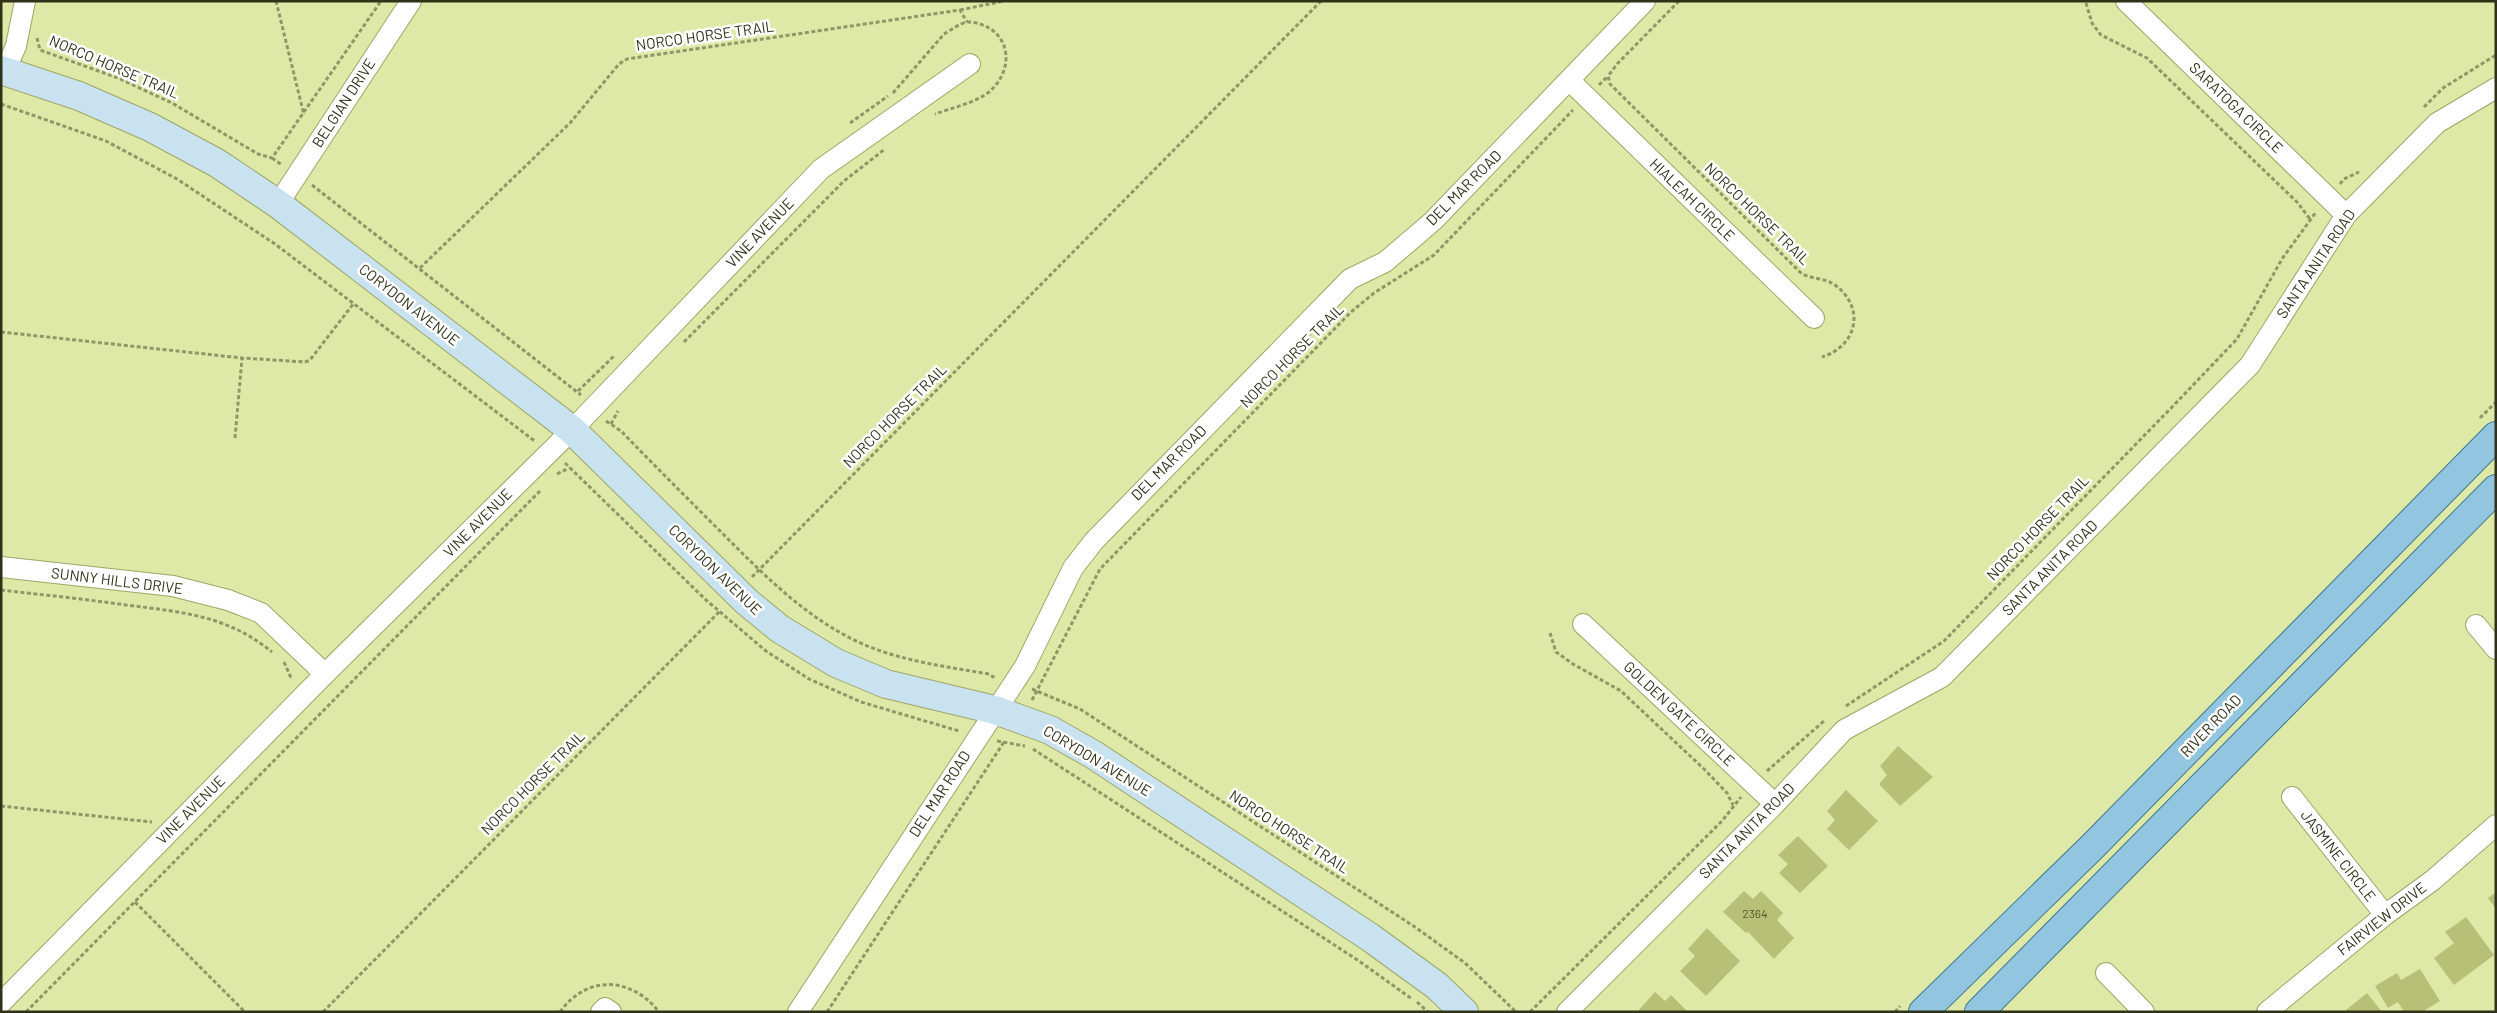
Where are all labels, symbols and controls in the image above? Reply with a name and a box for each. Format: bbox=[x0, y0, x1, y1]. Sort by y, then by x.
street label: NORCO HORSE TRAIL bbox=[635, 16, 775, 54]
street label: NORCO HORSE TRAIL bbox=[47, 31, 182, 102]
street label: BELGIAN DRIVE bbox=[308, 55, 379, 150]
street label: SARATOGA CIRCLE bbox=[2186, 58, 2287, 156]
street label: DEL MAR ROAD bbox=[1422, 146, 1505, 229]
street label: HIALEAH CIRCLE bbox=[1646, 154, 1739, 244]
street label: NORCO HORSE TRAIL bbox=[1701, 159, 1814, 268]
street label: VINE AVENUE bbox=[722, 194, 797, 271]
street label: SANTA ANITA ROAD bbox=[2272, 206, 2358, 321]
street label: CORYDON AVENUE bbox=[356, 259, 463, 349]
street label: NORCO HORSE TRAIL bbox=[1236, 300, 1347, 411]
street label: NORCO HORSE TRAIL bbox=[839, 360, 950, 471]
street label: DEL MAR ROAD bbox=[1127, 421, 1210, 504]
street label: NORCO HORSE TRAIL bbox=[1983, 471, 2092, 584]
street label: VINE AVENUE bbox=[439, 484, 515, 560]
street label: SANTA ANITA ROAD bbox=[1998, 516, 2101, 619]
street label: CORYDON AVENUE bbox=[665, 520, 766, 618]
street label: SUNNY HILLS DRIVE bbox=[50, 563, 184, 597]
street label: GOLDEN GATE CIRCLE bbox=[1620, 657, 1739, 769]
street label: RIVER ROAD bbox=[2176, 690, 2244, 760]
street label: CORYDON AVENUE bbox=[1040, 721, 1155, 799]
street label: NORCO HORSE TRAIL bbox=[477, 727, 588, 838]
street label: DEL MAR ROAD bbox=[905, 747, 974, 840]
street label: VINE AVENUE bbox=[152, 771, 228, 847]
street label: SANTA ANITA ROAD bbox=[1695, 779, 1798, 882]
street label: NORCO HORSE TRAIL bbox=[1226, 786, 1353, 877]
street label: JASMINE CIRCLE bbox=[2297, 806, 2380, 905]
street label: FAIRVIEW DRIVE bbox=[2333, 878, 2429, 959]
house number: 2364 bbox=[1742, 906, 1768, 920]

